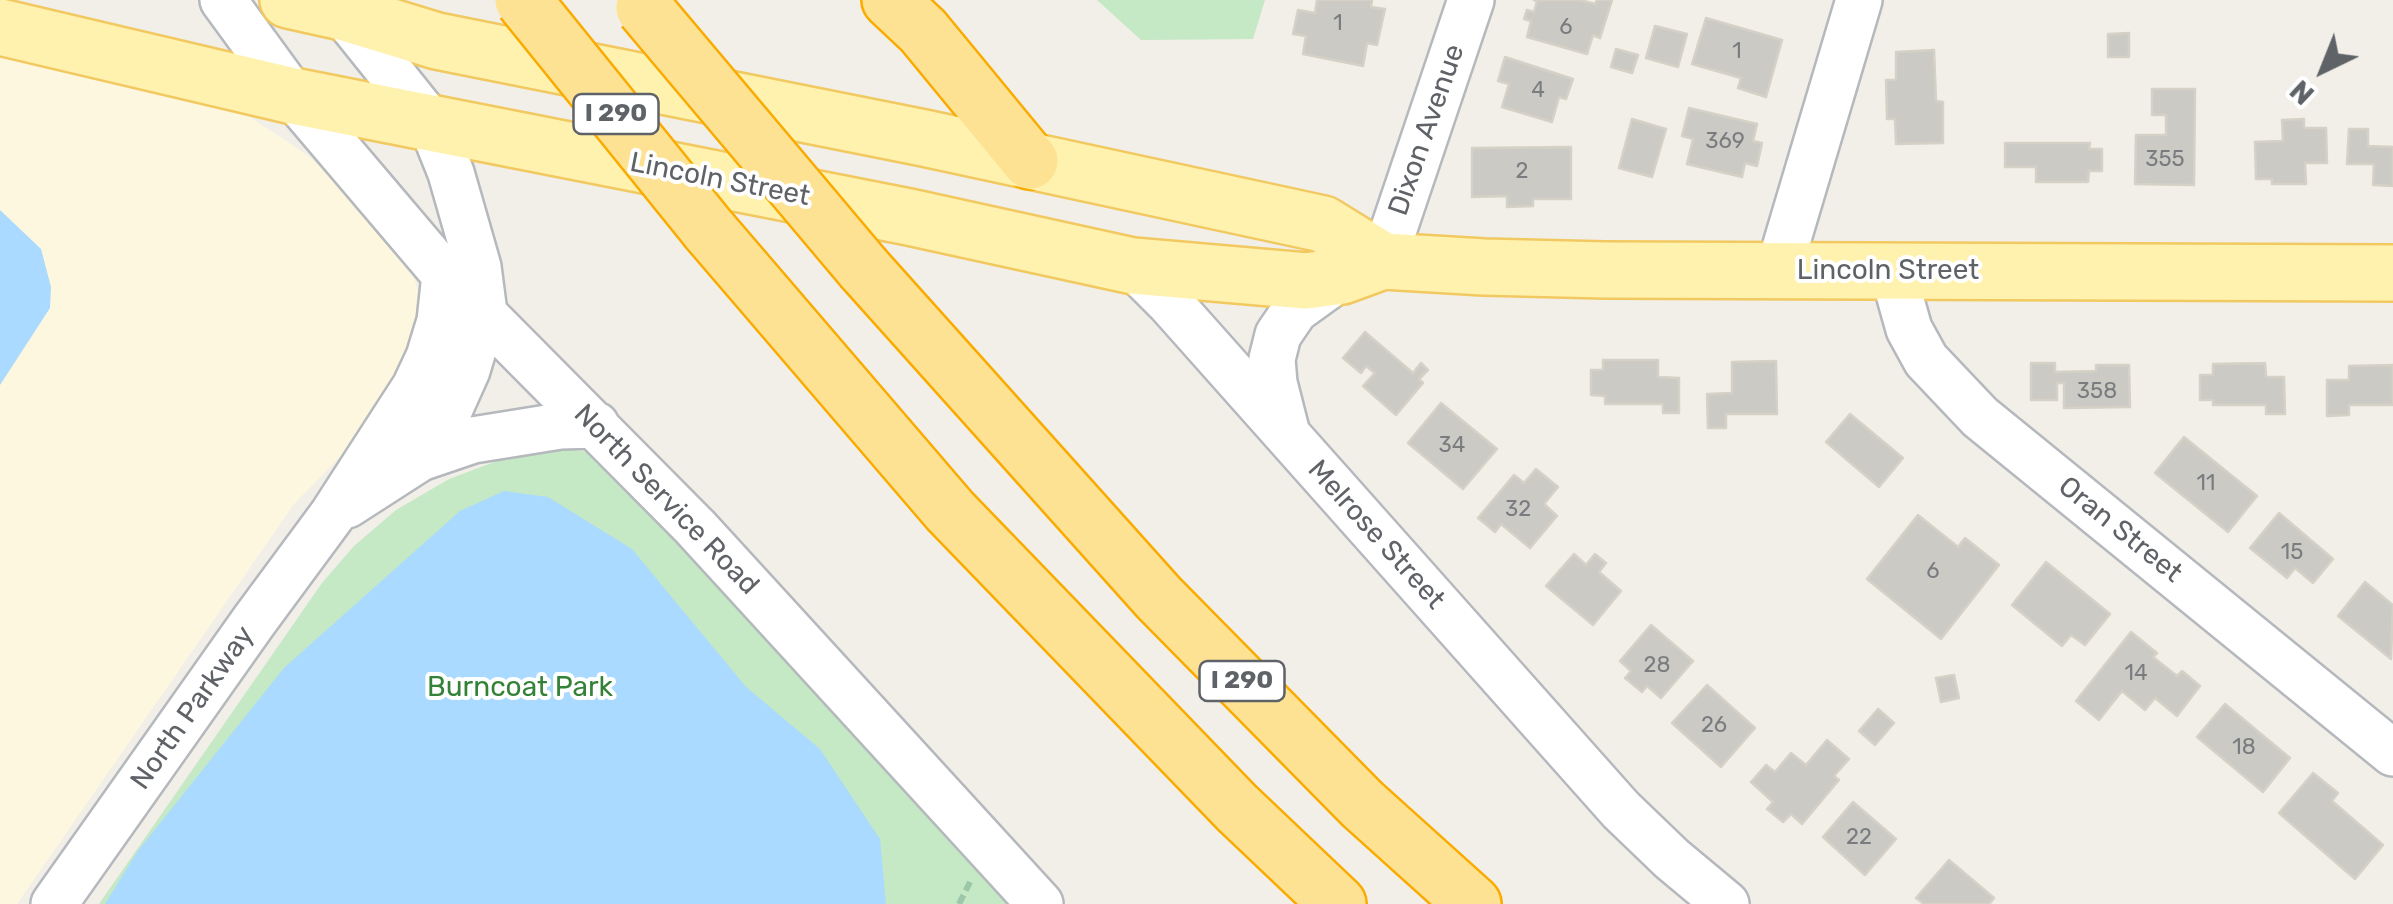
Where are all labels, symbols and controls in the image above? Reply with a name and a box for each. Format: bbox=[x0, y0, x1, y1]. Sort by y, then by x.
house number: 1 bbox=[1333, 11, 1343, 37]
house number: 6 bbox=[1559, 15, 1573, 41]
north arrow bbox=[2273, 20, 2373, 120]
house number: 1 bbox=[1732, 39, 1742, 65]
street label: Dixon Avenue bbox=[1382, 40, 1472, 220]
text: N bbox=[2284, 73, 2321, 111]
house number: 4 bbox=[1531, 78, 1545, 104]
road number: I 290 bbox=[574, 94, 658, 134]
house number: 369 bbox=[1705, 129, 1745, 155]
street label: Lincoln Street bbox=[627, 146, 813, 214]
house number: 355 bbox=[2145, 147, 2185, 173]
house number: 2 bbox=[1516, 159, 1528, 185]
street label: Lincoln Street bbox=[1797, 254, 1979, 288]
house number: 358 bbox=[2077, 379, 2117, 405]
street label: North Service Road bbox=[567, 398, 765, 602]
house number: 34 bbox=[1439, 433, 1465, 459]
street label: Melrose Street bbox=[1300, 454, 1452, 616]
street label: Oran Street bbox=[2051, 470, 2189, 590]
house number: 11 bbox=[2197, 471, 2215, 497]
house number: 32 bbox=[1505, 497, 1531, 523]
house number: 15 bbox=[2281, 540, 2303, 566]
house number: 6 bbox=[1926, 559, 1940, 585]
street label: North Parkway bbox=[124, 620, 262, 796]
house number: 28 bbox=[1644, 653, 1670, 679]
road number: I 290 bbox=[1200, 661, 1284, 701]
house number: 14 bbox=[2124, 661, 2148, 687]
park label: Burncoat Park bbox=[427, 671, 613, 705]
house number: 26 bbox=[1701, 713, 1727, 739]
house number: 18 bbox=[2232, 735, 2256, 761]
house number: 22 bbox=[1846, 825, 1872, 851]

